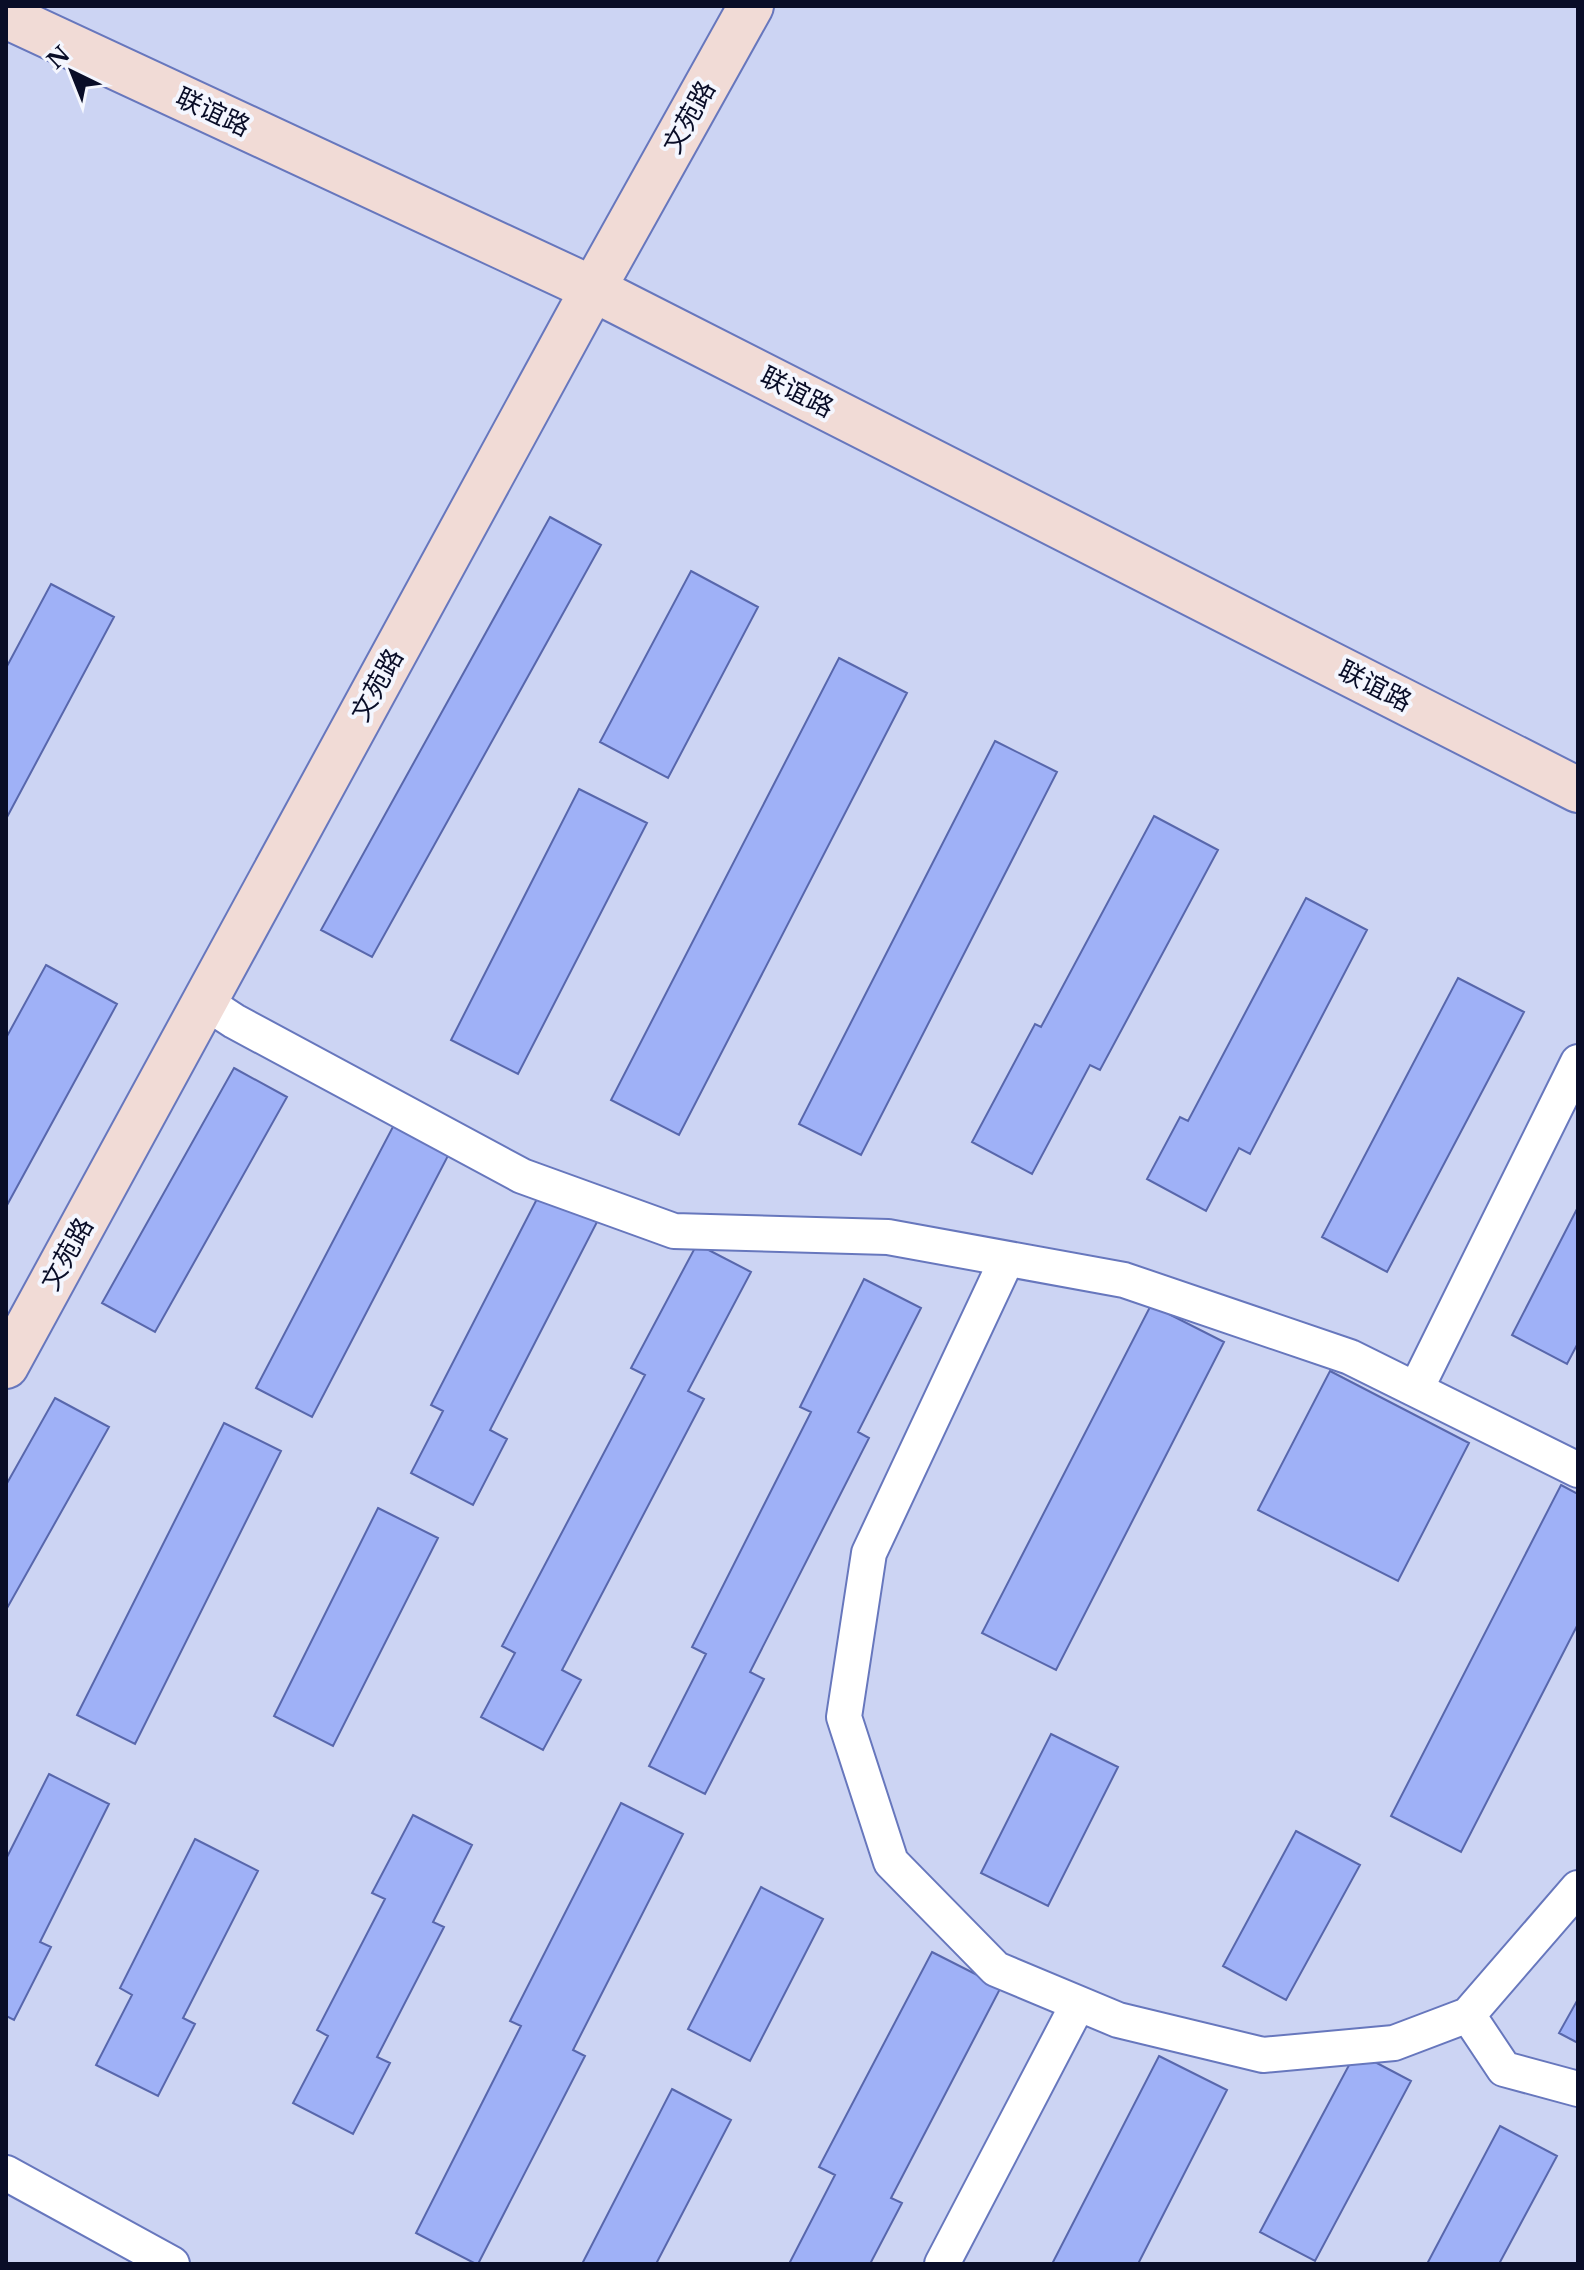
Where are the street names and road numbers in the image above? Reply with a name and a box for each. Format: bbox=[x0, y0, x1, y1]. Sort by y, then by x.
street label: 文苑路 bbox=[656, 75, 722, 159]
street label: 联谊路 bbox=[171, 81, 255, 143]
street label: 联谊路 bbox=[755, 360, 839, 424]
street label: 文苑路 bbox=[344, 643, 410, 727]
street label: 联谊路 bbox=[1333, 654, 1417, 718]
street label: 文苑路 bbox=[34, 1212, 100, 1296]

